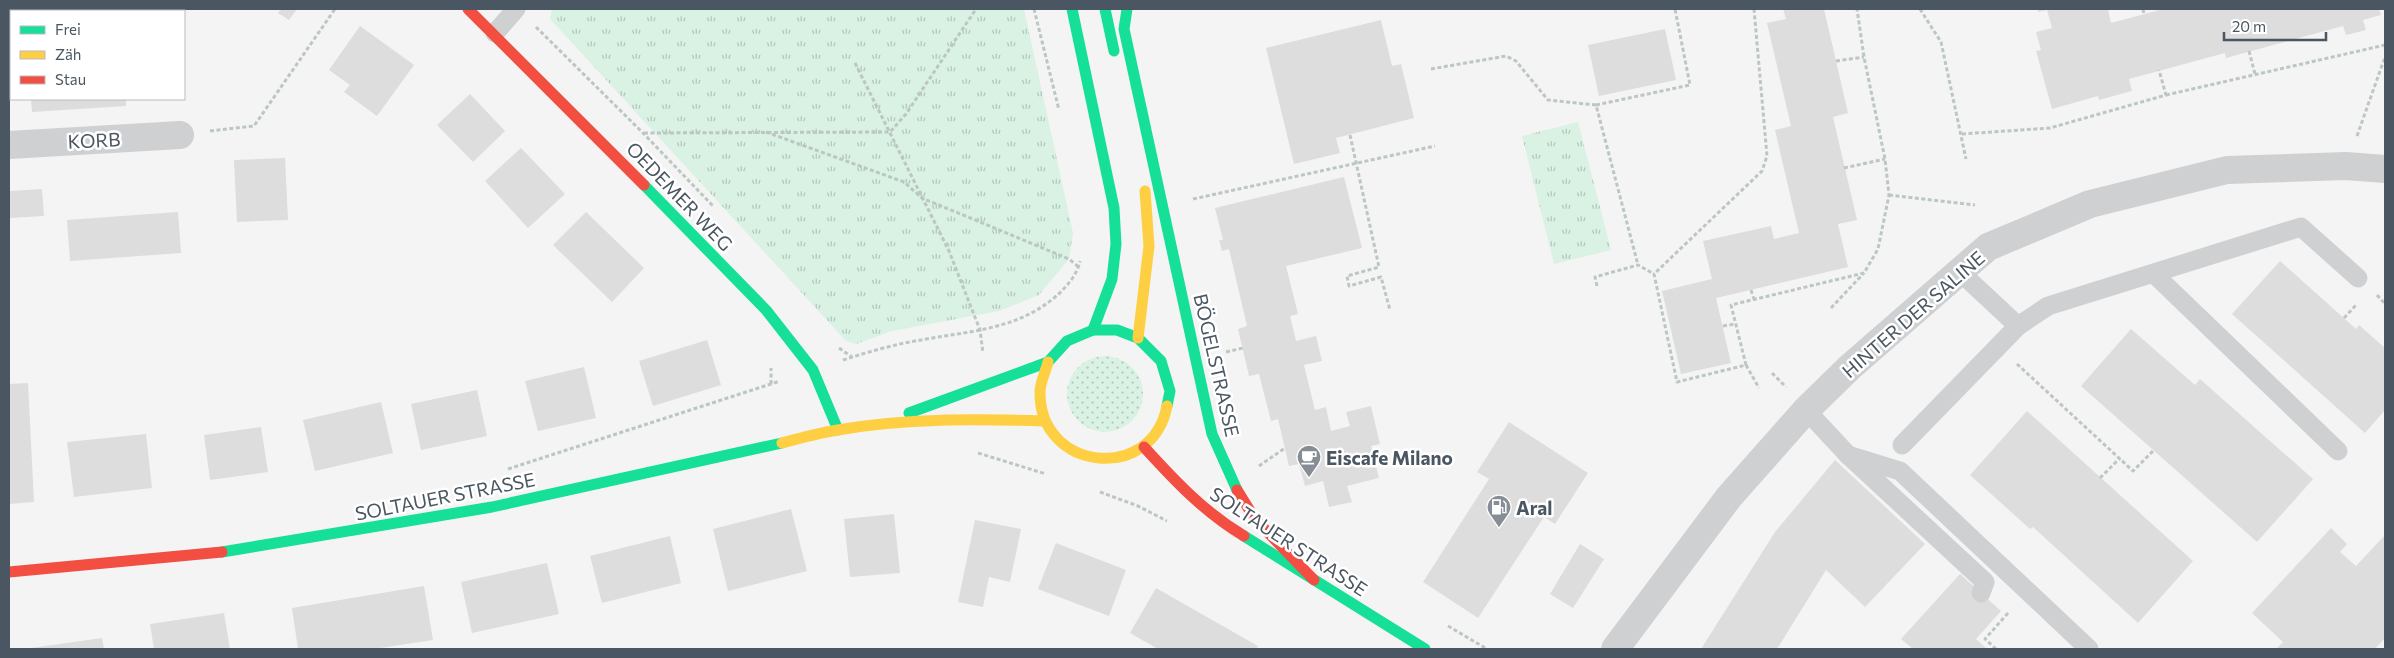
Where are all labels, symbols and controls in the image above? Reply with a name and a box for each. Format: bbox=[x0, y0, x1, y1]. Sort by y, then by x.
legend bbox=[10, 10, 185, 100]
scale bar bbox=[2224, 10, 2326, 42]
text: 20 m bbox=[2232, 17, 2266, 35]
text: Frei bbox=[55, 20, 81, 38]
text: Zäh bbox=[55, 45, 81, 63]
text: Stau bbox=[55, 70, 86, 88]
street label: KORB bbox=[67, 127, 121, 153]
street label: OEDEMER WEG bbox=[622, 137, 738, 255]
street label: HINTER DER SALINE bbox=[1837, 246, 1989, 382]
street label: BÖGELSTRASSE bbox=[1189, 291, 1245, 439]
cafe icon: Eiscafe Milano bbox=[1296, 444, 1322, 478]
place label: Eiscafe Milano bbox=[1326, 446, 1453, 469]
street label: SOLTAUER STRASSE bbox=[353, 467, 537, 525]
street label: SOLTAUER STRASSE bbox=[1206, 482, 1372, 600]
fuel station icon: Aral bbox=[1486, 494, 1512, 528]
place label: Aral bbox=[1516, 496, 1553, 519]

